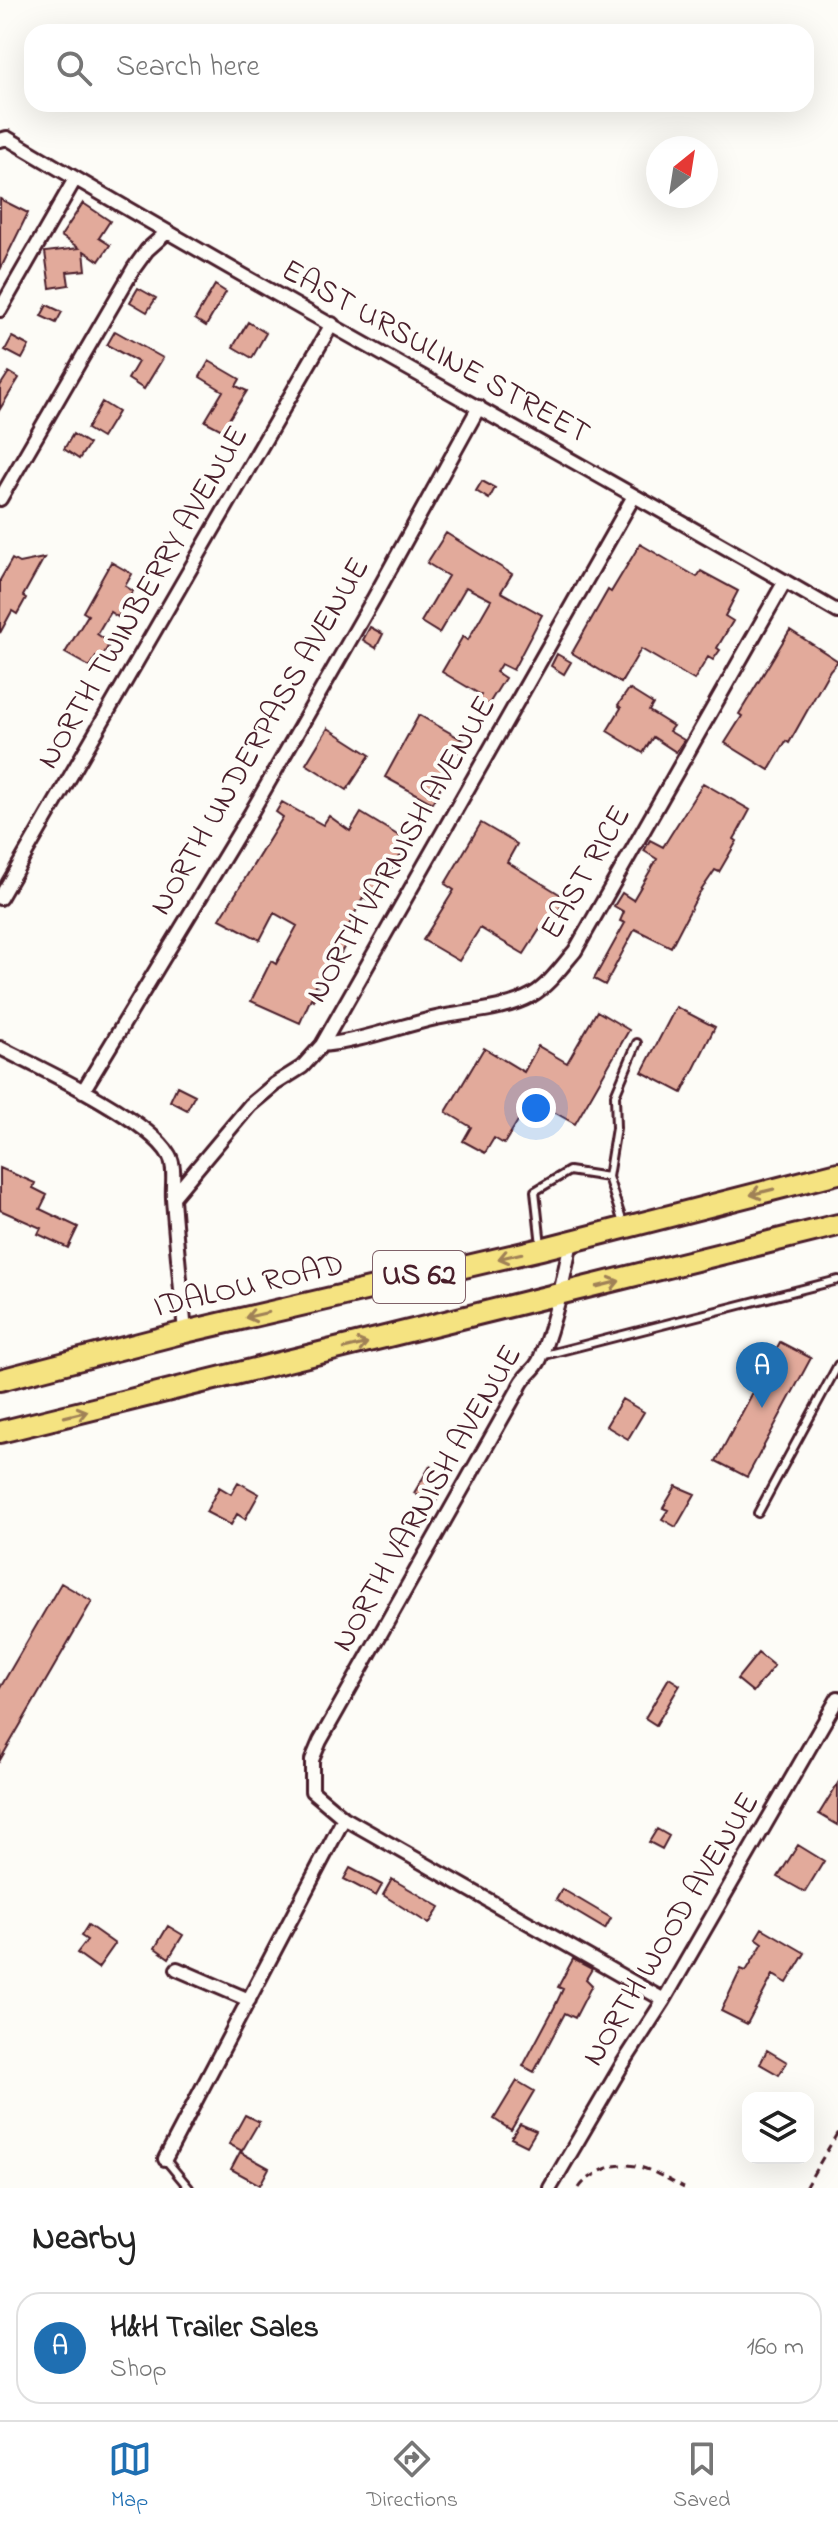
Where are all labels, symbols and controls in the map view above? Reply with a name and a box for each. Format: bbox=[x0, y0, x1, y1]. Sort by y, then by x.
search box bbox=[24, 24, 814, 112]
icon: search bbox=[52, 46, 96, 90]
text: Search here bbox=[116, 46, 260, 90]
north arrow bbox=[646, 136, 718, 208]
street label: EAST URSULINE STREET bbox=[272, 248, 598, 458]
street label: NORTH TWINBERRY AVENUE bbox=[26, 417, 262, 779]
street label: NORTH UNDERPASS AVENUE bbox=[139, 549, 383, 925]
street label: NORTH VARNISH AVENUE bbox=[295, 688, 509, 1012]
street label: EAST RICE bbox=[530, 797, 644, 949]
your location bbox=[516, 1088, 556, 1128]
one-way arrow bbox=[750, 1186, 776, 1201]
street label: IDALOU ROAD bbox=[149, 1242, 349, 1332]
one-way arrow bbox=[498, 1249, 524, 1264]
road number: US 62 bbox=[373, 1251, 465, 1303]
one-way arrow bbox=[595, 1275, 620, 1290]
one-way arrow bbox=[245, 1308, 271, 1323]
street label: NORTH VARNISH AVENUE bbox=[321, 1337, 535, 1661]
one-way arrow bbox=[342, 1337, 368, 1352]
pin: A bbox=[736, 1342, 788, 1408]
one-way arrow bbox=[62, 1405, 88, 1420]
street label: NORTH WOOD AVENUE bbox=[571, 1784, 773, 2076]
map controls bbox=[742, 2092, 814, 2164]
button: layers bbox=[742, 2092, 814, 2164]
text: Nearby bbox=[32, 2215, 136, 2265]
text: H&H Trailer Sales bbox=[110, 2307, 319, 2351]
text: A bbox=[52, 2329, 68, 2367]
text: 160 m bbox=[746, 2329, 804, 2367]
text: Shop bbox=[110, 2351, 167, 2389]
tab: Map bbox=[108, 2437, 152, 2517]
tab: Directions bbox=[367, 2437, 458, 2517]
tab: Saved bbox=[673, 2437, 730, 2517]

